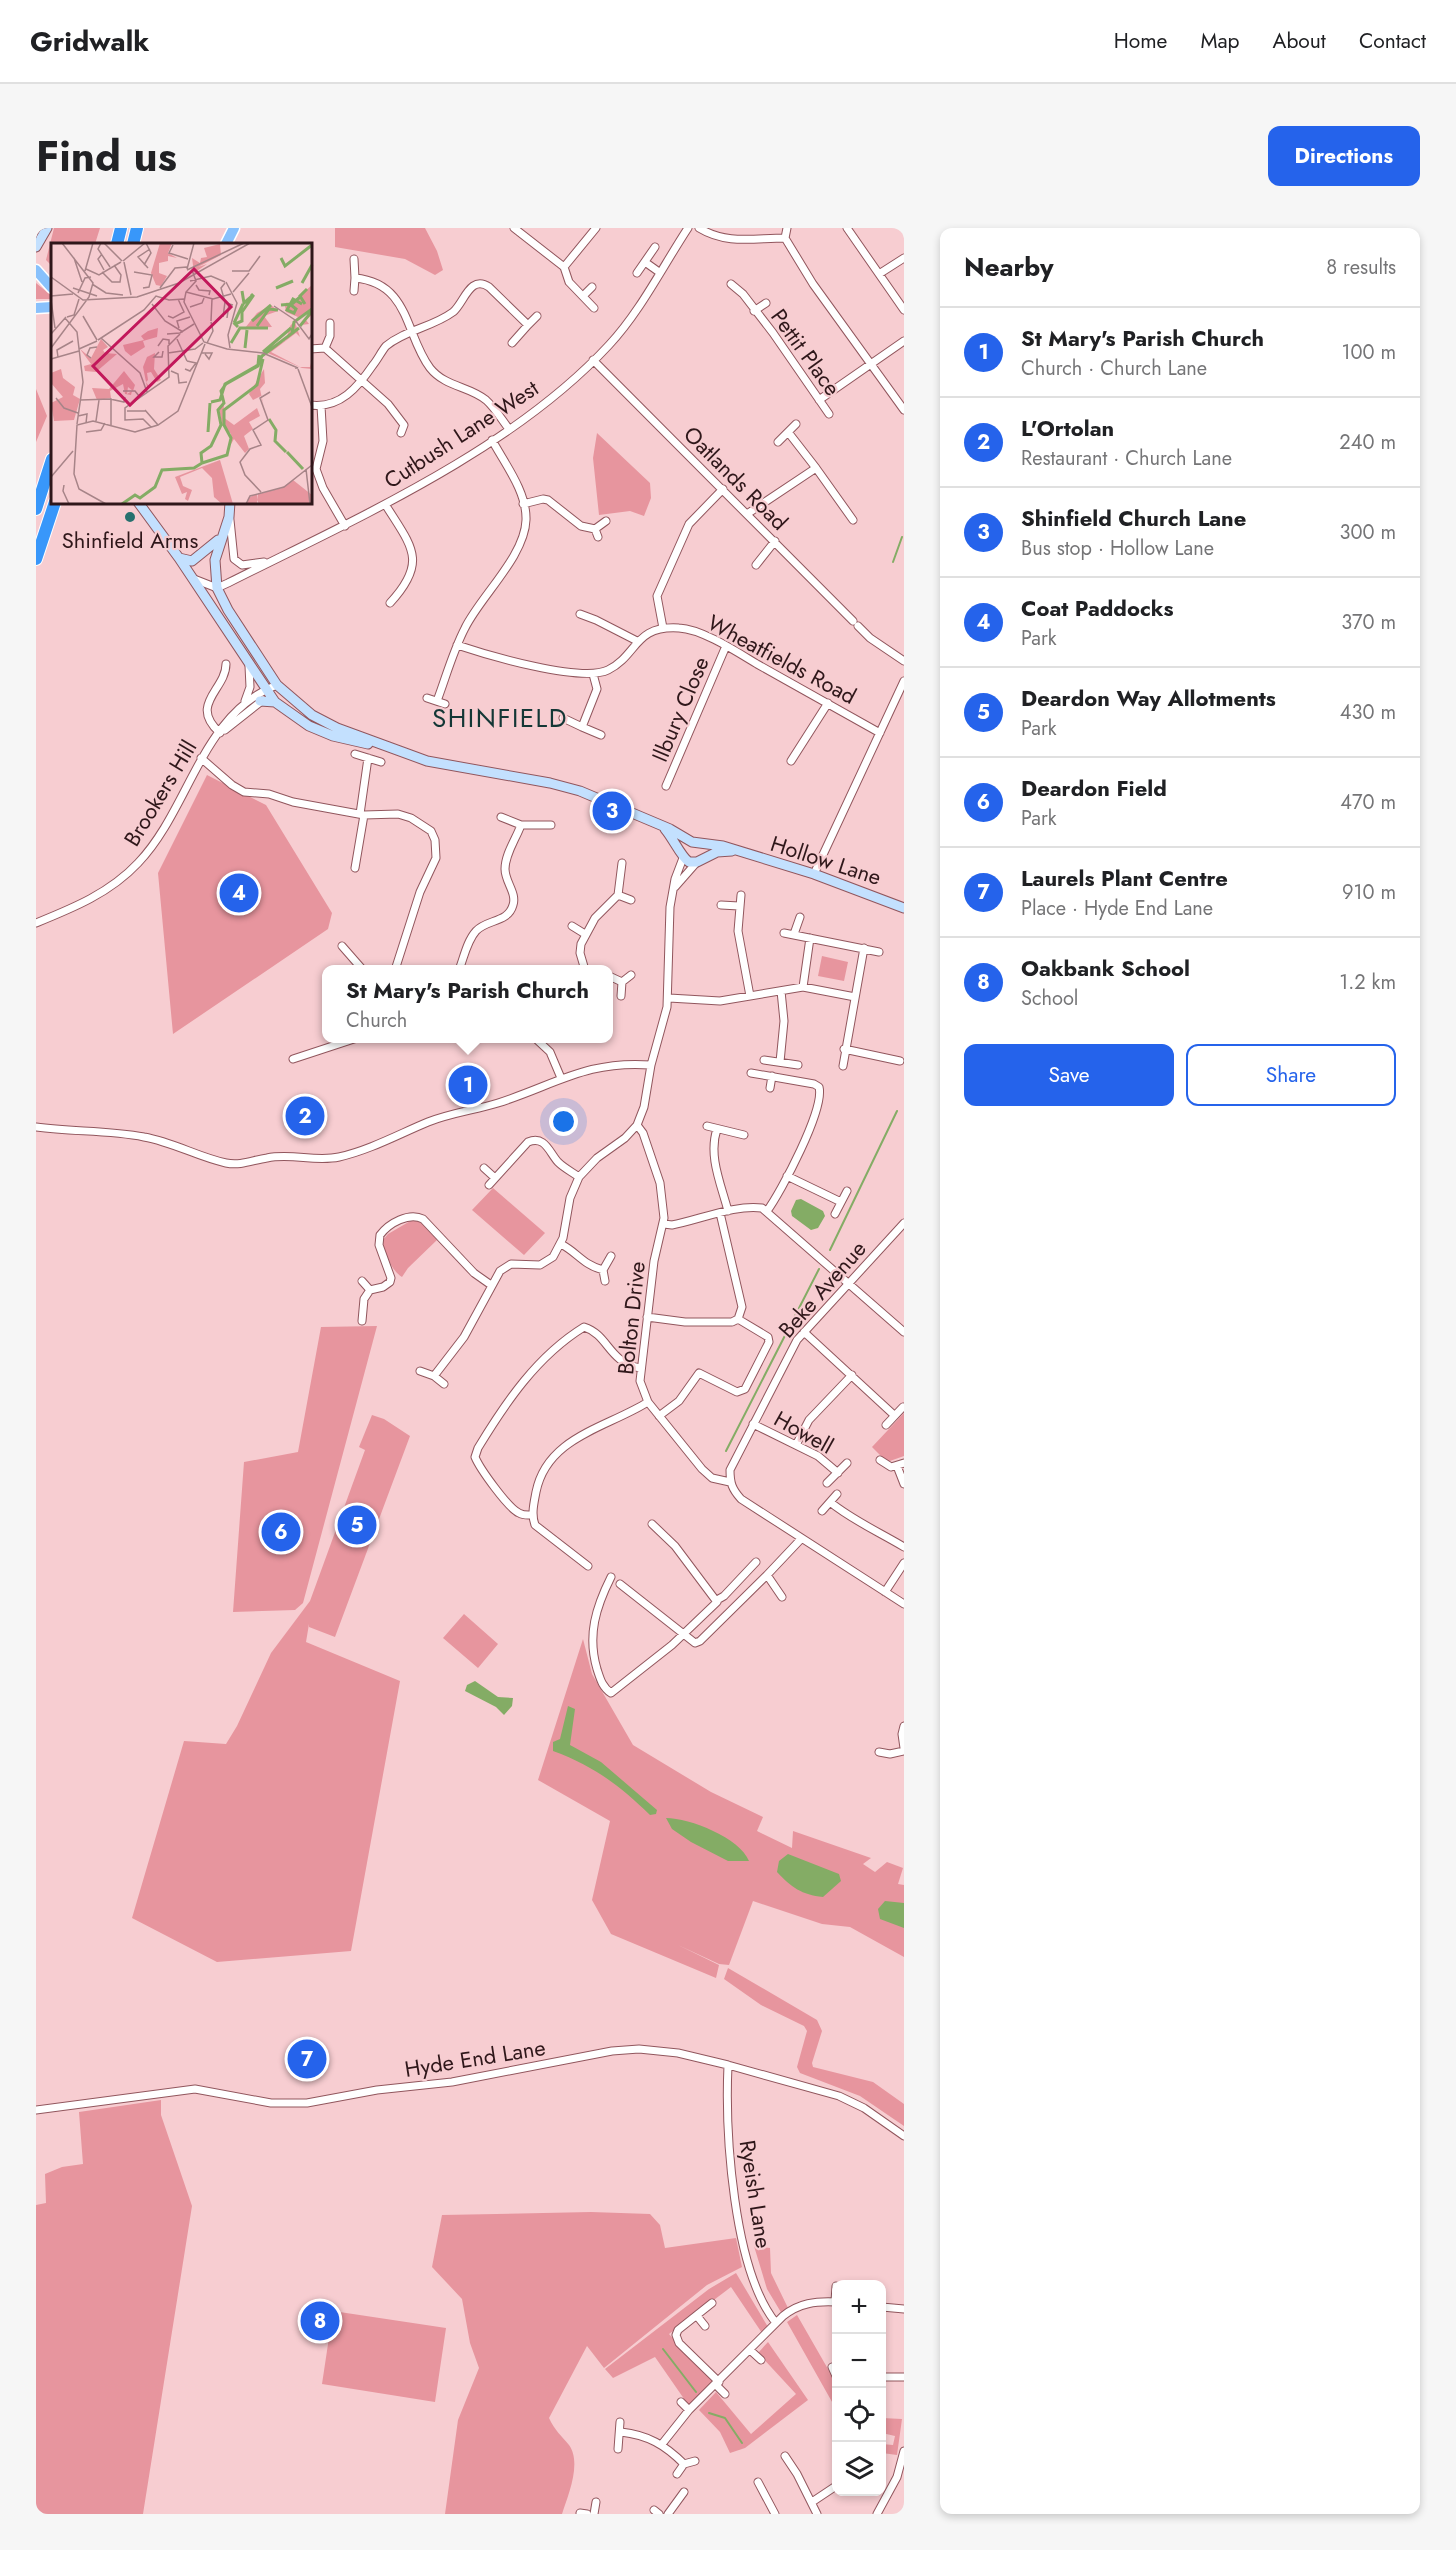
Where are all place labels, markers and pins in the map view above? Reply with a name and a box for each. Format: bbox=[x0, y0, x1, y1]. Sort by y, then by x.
marker: Shinfield Arms bbox=[123, 510, 137, 524]
place label: Shinfield Arms bbox=[62, 524, 198, 556]
pin: 3 bbox=[592, 788, 632, 834]
pin: 4 bbox=[220, 870, 258, 916]
pin: 1 bbox=[448, 1062, 488, 1108]
pin: 2 bbox=[286, 1094, 324, 1138]
pin: 5 bbox=[338, 1502, 376, 1548]
pin: 6 bbox=[262, 1510, 300, 1554]
pin: 7 bbox=[288, 2036, 326, 2082]
pin: 8 bbox=[300, 2298, 340, 2344]

